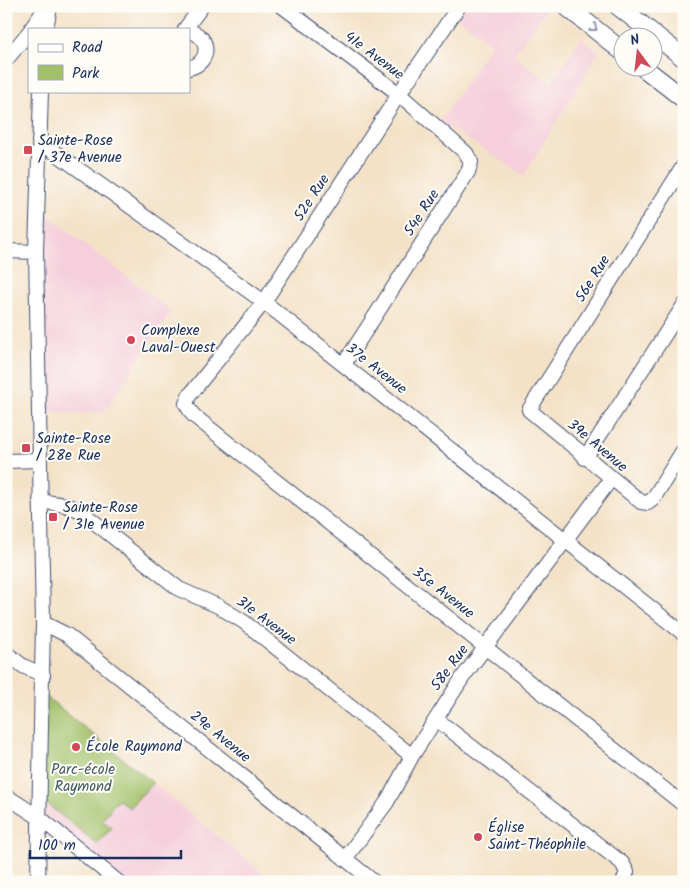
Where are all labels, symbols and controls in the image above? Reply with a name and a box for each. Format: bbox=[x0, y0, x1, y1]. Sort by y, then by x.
one-way arrow bbox=[589, 23, 598, 32]
street label: 41e Avenue bbox=[339, 25, 409, 87]
legend bbox=[28, 28, 190, 92]
north arrow bbox=[612, 28, 662, 78]
text: N bbox=[628, 29, 642, 52]
text: Road bbox=[72, 36, 103, 60]
text: Park bbox=[72, 62, 100, 86]
place label: Sainte-Rose / 37e Avenue bbox=[38, 129, 122, 170]
marker: Sainte-Rose / 37e Avenue bbox=[22, 144, 34, 156]
street label: 52e Rue bbox=[288, 169, 336, 226]
street label: 54e Rue bbox=[398, 185, 446, 241]
street label: 56e Rue bbox=[569, 250, 617, 307]
place label: Complexe Laval-Ouest bbox=[141, 319, 216, 360]
marker: Complexe Laval-Ouest bbox=[125, 334, 137, 346]
street label: 37e Avenue bbox=[340, 337, 412, 401]
street label: 39e Avenue bbox=[561, 413, 633, 479]
place label: Sainte-Rose / 28e Rue bbox=[36, 427, 111, 468]
marker: Sainte-Rose / 28e Rue bbox=[20, 442, 32, 454]
place label: Sainte-Rose / 31e Avenue bbox=[63, 496, 145, 537]
marker: Sainte-Rose / 31e Avenue bbox=[47, 511, 59, 523]
street label: 35e Avenue bbox=[407, 561, 480, 625]
street label: 31e Avenue bbox=[231, 590, 301, 652]
street label: 58e Rue bbox=[425, 639, 475, 696]
street label: 29e Avenue bbox=[184, 705, 256, 769]
place label: École Raymond bbox=[86, 735, 182, 759]
marker: École Raymond bbox=[70, 741, 82, 753]
park label: Parc-école Raymond bbox=[51, 758, 115, 799]
place label: Église Saint-Théophile bbox=[488, 816, 586, 857]
scale bar bbox=[30, 828, 181, 860]
marker: Église Saint-Théophile bbox=[472, 831, 484, 843]
text: 100 m bbox=[38, 834, 76, 858]

